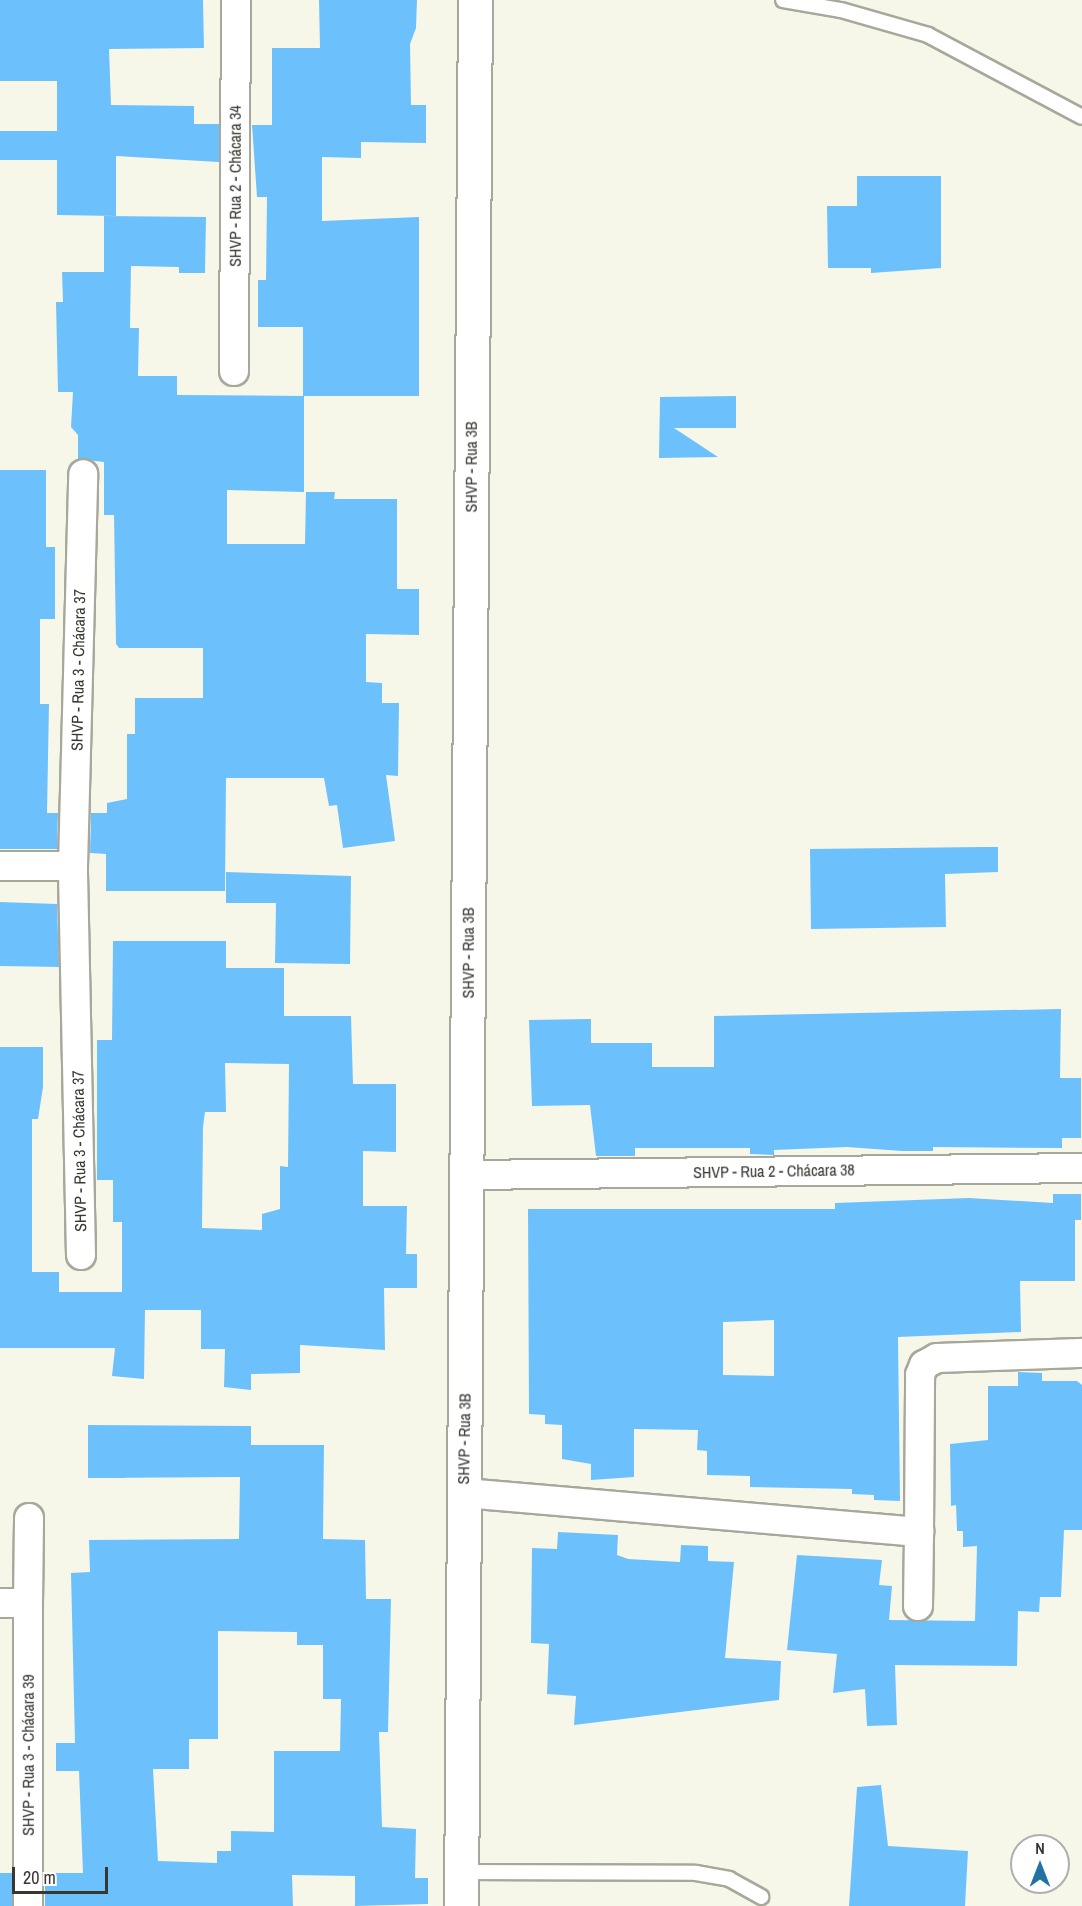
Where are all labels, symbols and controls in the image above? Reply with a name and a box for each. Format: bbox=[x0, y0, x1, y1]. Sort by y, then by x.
street label: SHVP - Rua 2 - Chácara 34 bbox=[225, 105, 245, 267]
street label: SHVP - Rua 3B bbox=[461, 421, 481, 513]
street label: SHVP - Rua 3 - Chácara 37 bbox=[67, 589, 89, 751]
street label: SHVP - Rua 3B bbox=[458, 907, 478, 999]
street label: SHVP - Rua 3 - Chácara 37 bbox=[68, 1070, 90, 1232]
street label: SHVP - Rua 2 - Chácara 38 bbox=[693, 1160, 855, 1182]
street label: SHVP - Rua 3B bbox=[454, 1393, 474, 1485]
street label: SHVP - Rua 3 - Chácara 39 bbox=[18, 1674, 38, 1836]
north arrow bbox=[1010, 1834, 1070, 1894]
text: N bbox=[1035, 1837, 1045, 1859]
scale bar bbox=[15, 1855, 111, 1893]
text: 20 m bbox=[23, 1865, 56, 1890]

